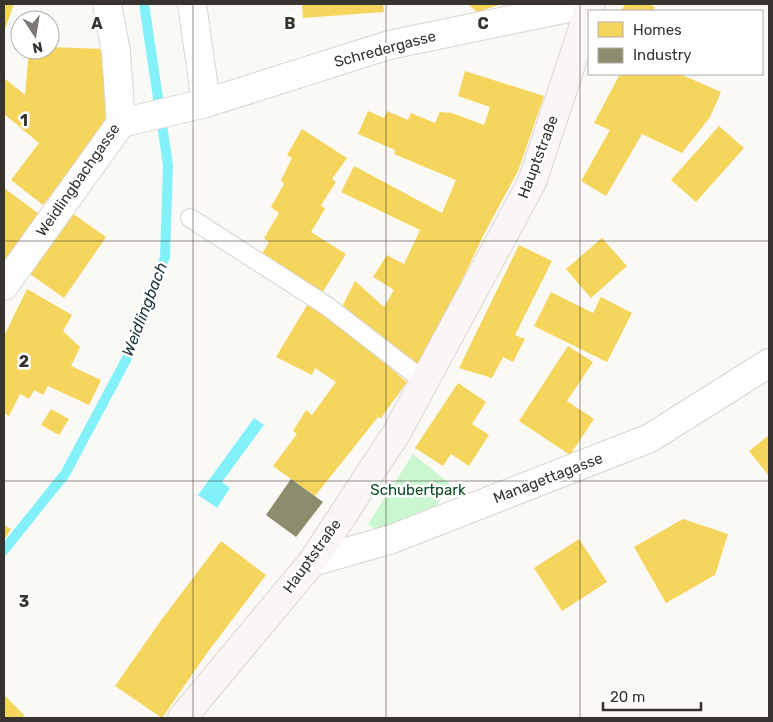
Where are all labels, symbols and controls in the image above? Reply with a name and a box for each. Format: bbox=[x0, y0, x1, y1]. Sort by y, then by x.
north arrow bbox=[10, 10, 60, 60]
legend bbox=[588, 10, 763, 75]
text: A bbox=[91, 14, 103, 33]
text: B bbox=[284, 14, 296, 33]
text: C bbox=[477, 14, 489, 33]
text: Homes bbox=[633, 21, 682, 39]
street label: Schredergasse bbox=[332, 27, 438, 71]
text: N bbox=[31, 38, 44, 57]
text: Industry bbox=[633, 46, 692, 64]
text: 1 bbox=[20, 111, 28, 130]
street label: Hauptstraße bbox=[514, 113, 562, 201]
street label: Weidlingbachgasse bbox=[32, 120, 124, 240]
water label: Weidlingbach bbox=[118, 259, 171, 359]
text: 2 bbox=[19, 352, 29, 371]
street label: Managettagasse bbox=[491, 449, 605, 507]
park label: Schubertpark bbox=[370, 481, 466, 499]
street label: Hauptstraße bbox=[279, 515, 345, 597]
text: 3 bbox=[19, 592, 29, 611]
scale bar bbox=[603, 680, 700, 712]
text: 20 m bbox=[610, 688, 645, 706]

